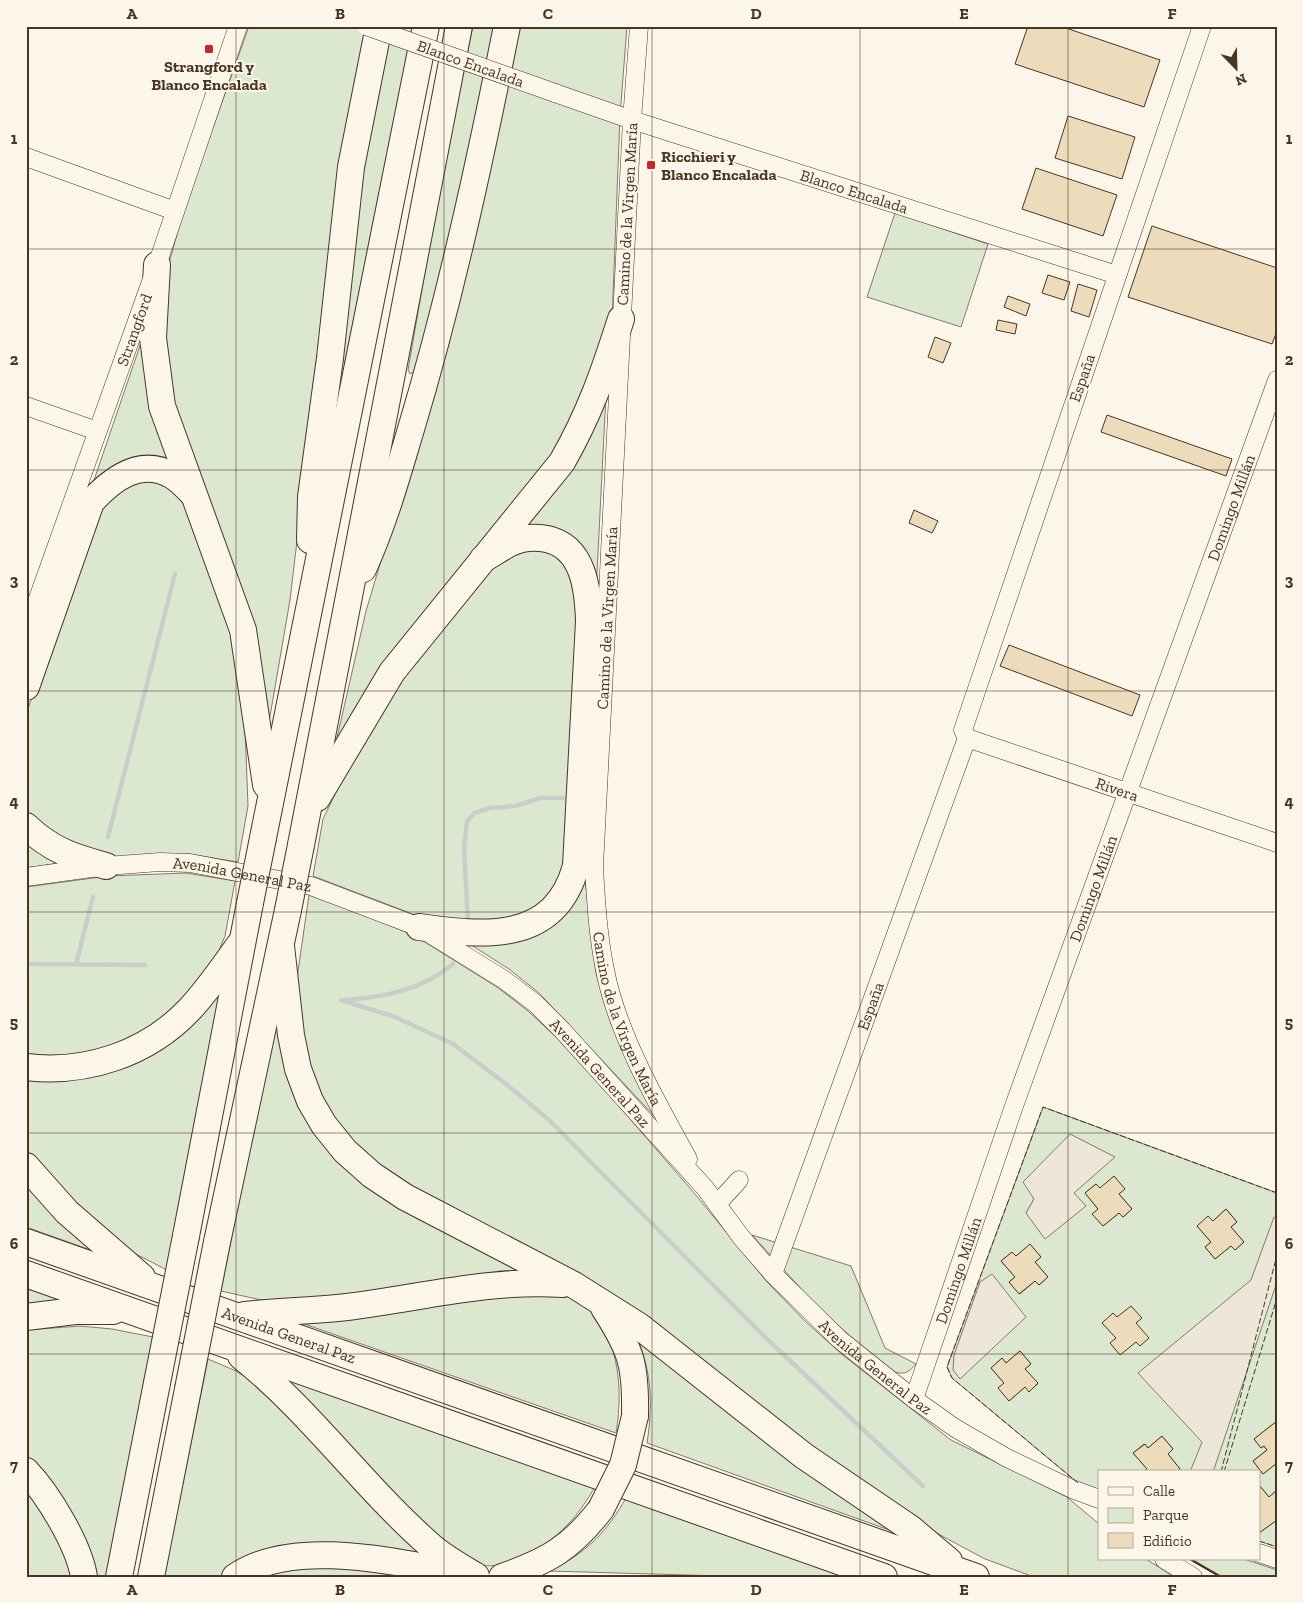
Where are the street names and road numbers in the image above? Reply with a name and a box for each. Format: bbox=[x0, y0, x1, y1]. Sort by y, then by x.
street label: Blanco Encalada bbox=[415, 35, 527, 91]
street label: Camino de la Virgen María bbox=[613, 122, 641, 306]
street label: Blanco Encalada bbox=[798, 165, 911, 217]
street label: Strangford bbox=[112, 291, 156, 368]
street label: España bbox=[1065, 351, 1099, 405]
street label: Domingo Millán bbox=[1203, 451, 1259, 563]
street label: Camino de la Virgen María bbox=[593, 526, 621, 710]
street label: Rivera bbox=[1093, 773, 1141, 805]
street label: Domingo Millán bbox=[1065, 832, 1121, 944]
street label: Avenida General Paz bbox=[172, 853, 313, 895]
street label: Camino de la Virgen María bbox=[590, 931, 667, 1109]
street label: España bbox=[853, 979, 888, 1033]
street label: Avenida General Paz bbox=[546, 1014, 655, 1131]
street label: Domingo Millán bbox=[931, 1214, 985, 1326]
street label: Avenida General Paz bbox=[220, 1302, 359, 1367]
street label: Avenida General Paz bbox=[815, 1315, 936, 1418]

